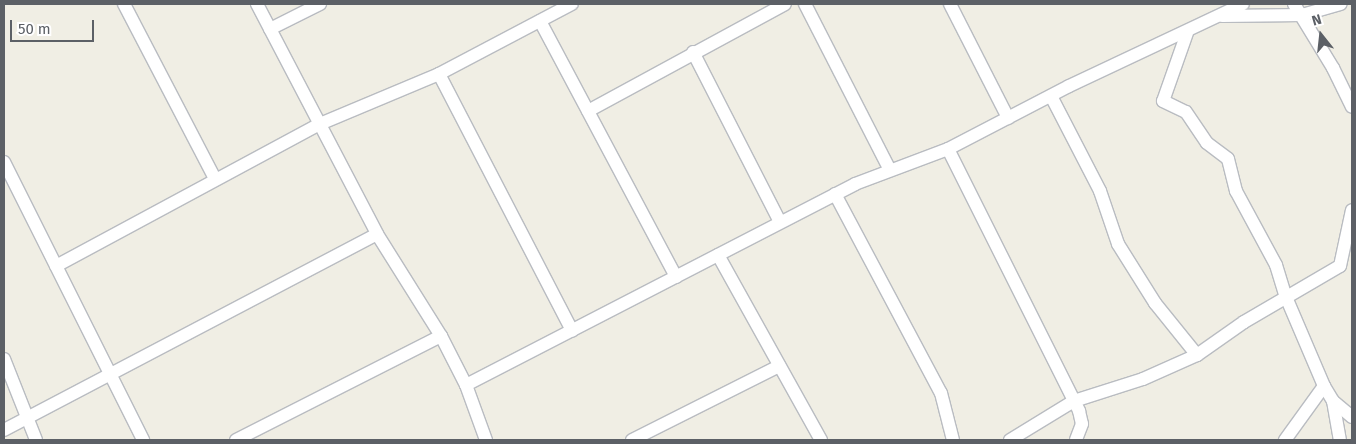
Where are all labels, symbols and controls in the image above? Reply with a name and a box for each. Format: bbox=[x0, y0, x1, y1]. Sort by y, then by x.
scale bar bbox=[12, 10, 96, 42]
north arrow bbox=[1296, 10, 1346, 60]
text: N bbox=[1310, 11, 1324, 30]
text: 50 m bbox=[18, 20, 51, 38]

